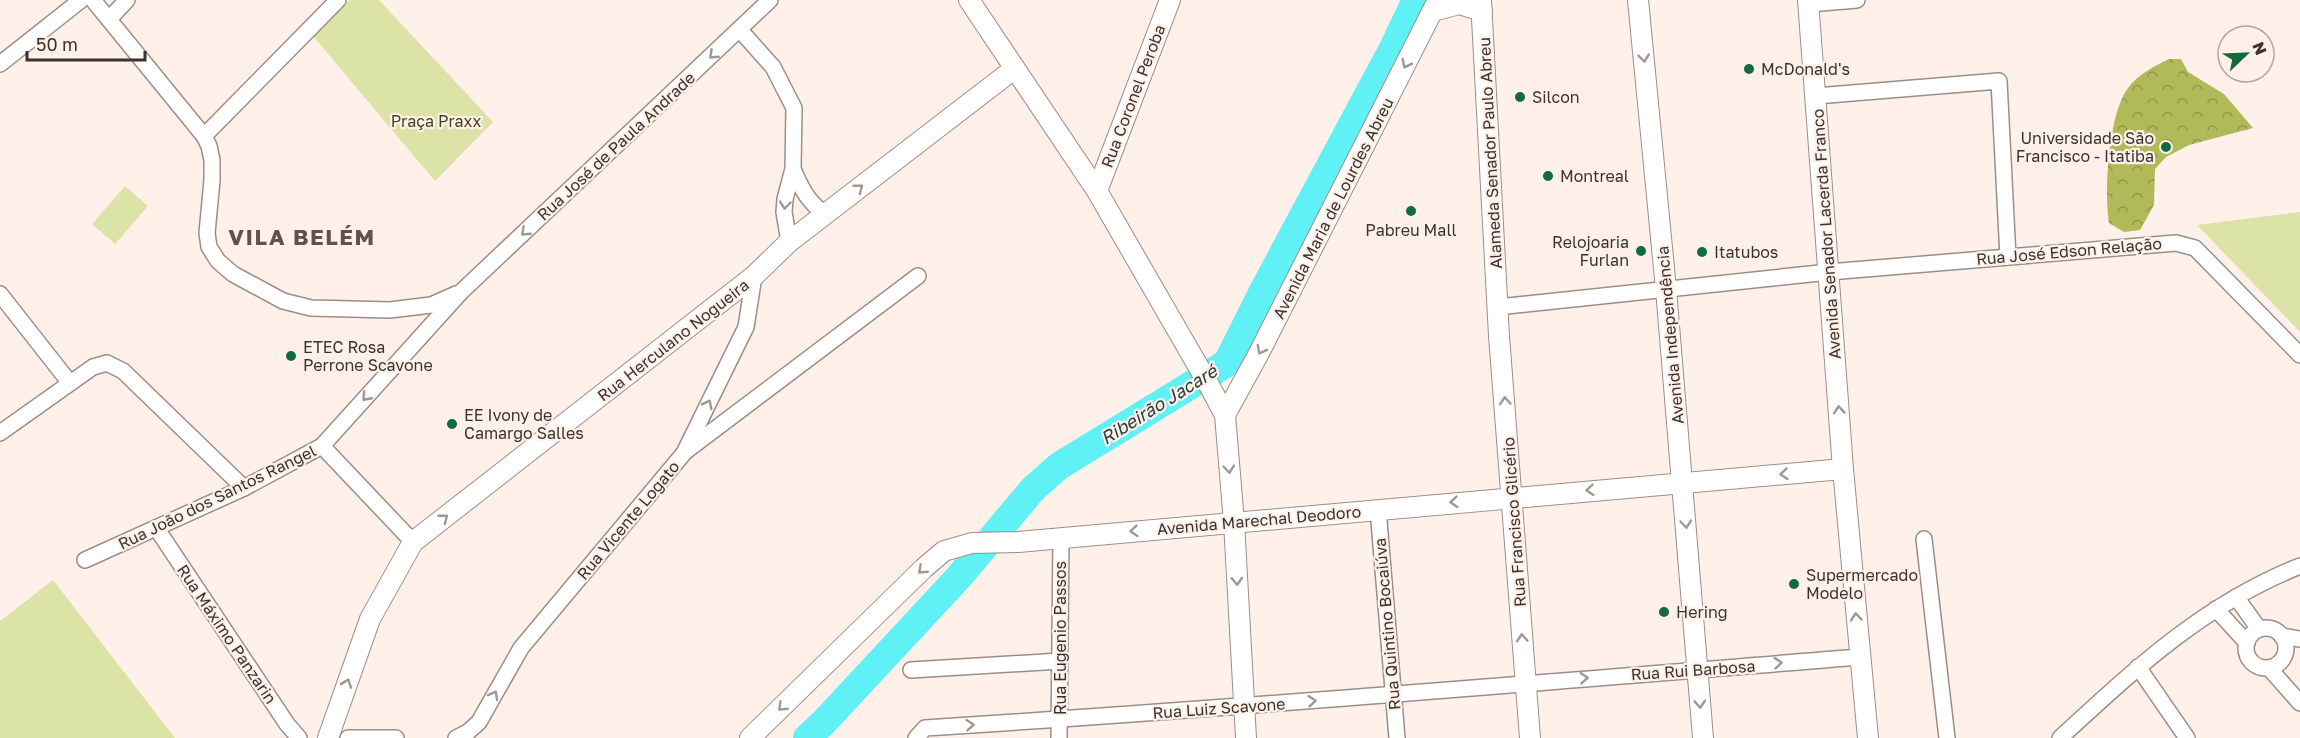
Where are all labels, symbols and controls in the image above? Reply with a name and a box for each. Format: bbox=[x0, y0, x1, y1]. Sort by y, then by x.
street label: Rua Coronel Peroba bbox=[1096, 22, 1170, 170]
scale bar bbox=[27, 24, 146, 62]
north arrow bbox=[2216, 24, 2276, 84]
text: 50 m bbox=[36, 33, 78, 55]
street label: Alameda Senador Paulo Abreu bbox=[1474, 37, 1506, 269]
text: N bbox=[2248, 39, 2271, 58]
one-way arrow bbox=[709, 48, 720, 59]
one-way arrow bbox=[1637, 54, 1650, 63]
one-way arrow bbox=[1402, 57, 1414, 68]
place label: McDonald's bbox=[1761, 59, 1850, 79]
marker: McDonald's bbox=[1742, 62, 1756, 76]
street label: Rua José de Paula Andrade bbox=[533, 68, 699, 224]
place label: Silcon bbox=[1532, 87, 1580, 107]
marker: Silcon bbox=[1513, 90, 1527, 104]
street label: Avenida Maria de Lourdes Abreu bbox=[1268, 94, 1398, 322]
street label: Avenida Senador Lacerda Franco bbox=[1807, 108, 1845, 360]
park label: Praça Praxx bbox=[391, 111, 482, 131]
place label: Universidade São Francisco - Itatiba bbox=[2016, 128, 2154, 166]
marker: Universidade São Francisco - Itatiba bbox=[2159, 140, 2173, 154]
place label: Montreal bbox=[1560, 166, 1629, 186]
marker: Montreal bbox=[1541, 169, 1555, 183]
one-way arrow bbox=[852, 184, 863, 195]
one-way arrow bbox=[779, 201, 792, 210]
marker: Pabreu Mall bbox=[1404, 204, 1418, 218]
place label: Pabreu Mall bbox=[1365, 220, 1457, 240]
district label: VILA BELÉM bbox=[228, 223, 376, 250]
one-way arrow bbox=[521, 225, 532, 236]
place label: Relojoaria Furlan bbox=[1552, 232, 1629, 270]
street label: Rua José Edson Relação bbox=[1975, 233, 2163, 269]
place label: Itatubos bbox=[1714, 242, 1778, 262]
marker: Relojoaria Furlan bbox=[1634, 244, 1648, 258]
street label: Avenida Independência bbox=[1652, 245, 1688, 425]
marker: Itatubos bbox=[1695, 245, 1709, 259]
street label: Rua Herculano Nogueira bbox=[593, 275, 753, 405]
place label: ETEC Rosa Perrone Scavone bbox=[303, 337, 433, 375]
one-way arrow bbox=[1257, 343, 1268, 354]
marker: ETEC Rosa Perrone Scavone bbox=[284, 349, 298, 363]
water label: Ribeirão Jacaré bbox=[1096, 359, 1222, 449]
one-way arrow bbox=[362, 391, 373, 401]
one-way arrow bbox=[1498, 397, 1511, 406]
one-way arrow bbox=[700, 400, 712, 411]
place label: EE Ivony de Camargo Salles bbox=[464, 405, 584, 443]
one-way arrow bbox=[1832, 406, 1845, 415]
marker: EE Ivony de Camargo Salles bbox=[445, 417, 459, 431]
street label: Rua Francisco Glicério bbox=[1498, 436, 1530, 608]
street label: Rua João dos Santos Rangel bbox=[115, 440, 319, 554]
street label: Rua Vicente Logato bbox=[572, 457, 684, 583]
one-way arrow bbox=[1222, 464, 1235, 473]
one-way arrow bbox=[1780, 467, 1789, 480]
one-way arrow bbox=[1585, 483, 1595, 496]
one-way arrow bbox=[1449, 495, 1458, 508]
street label: Avenida Marechal Deodoro bbox=[1156, 501, 1362, 539]
one-way arrow bbox=[437, 515, 448, 526]
one-way arrow bbox=[1679, 520, 1692, 529]
one-way arrow bbox=[1129, 525, 1138, 538]
street label: Rua Quintino Bocaiúva bbox=[1370, 537, 1404, 711]
street label: Rua Máximo Panzarin bbox=[173, 561, 281, 707]
street label: Rua Eugenio Passos bbox=[1050, 561, 1070, 715]
one-way arrow bbox=[918, 563, 928, 574]
place label: Supermercado Modelo bbox=[1806, 565, 1918, 603]
one-way arrow bbox=[1231, 576, 1244, 585]
marker: Supermercado Modelo bbox=[1787, 577, 1801, 591]
place label: Hering bbox=[1676, 602, 1728, 622]
marker: Hering bbox=[1657, 605, 1671, 619]
one-way arrow bbox=[1850, 613, 1863, 622]
one-way arrow bbox=[1516, 633, 1529, 642]
street label: Rua Rui Barbosa bbox=[1630, 656, 1756, 684]
one-way arrow bbox=[1774, 657, 1783, 670]
one-way arrow bbox=[1579, 672, 1588, 685]
one-way arrow bbox=[340, 678, 352, 689]
one-way arrow bbox=[487, 691, 498, 702]
street label: Rua Luiz Scavone bbox=[1152, 693, 1286, 723]
one-way arrow bbox=[1307, 695, 1316, 708]
one-way arrow bbox=[779, 699, 790, 710]
one-way arrow bbox=[1693, 699, 1706, 708]
one-way arrow bbox=[966, 719, 975, 732]

